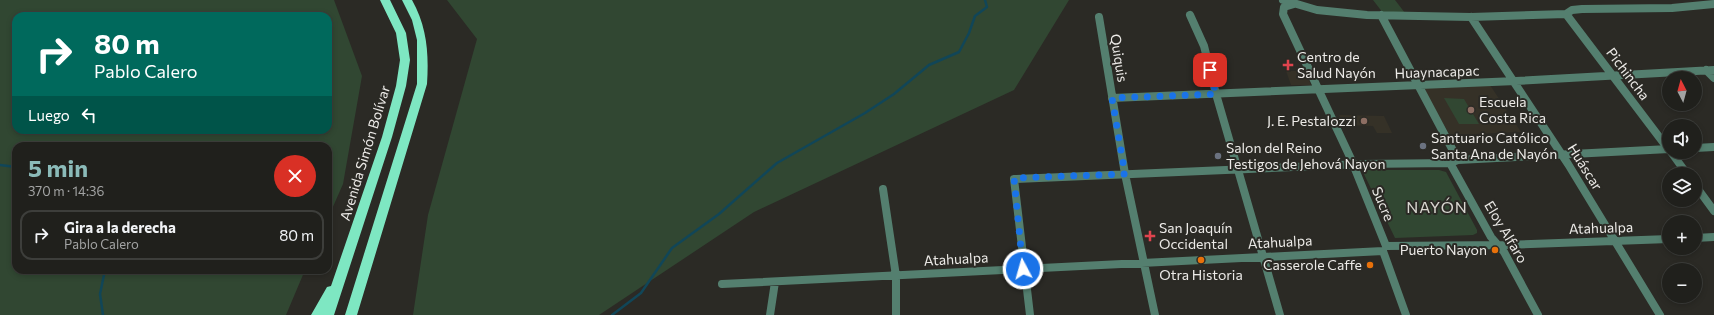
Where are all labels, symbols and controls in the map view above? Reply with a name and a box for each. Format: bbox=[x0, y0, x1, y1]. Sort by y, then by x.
text: 80 m bbox=[94, 26, 160, 60]
icon: right bbox=[28, 28, 80, 80]
street label: Quiquis bbox=[1107, 32, 1132, 83]
street label: Pichincha bbox=[1603, 44, 1654, 103]
place label: Centro de Salud Nayón bbox=[1297, 48, 1376, 81]
pin bbox=[1193, 53, 1227, 87]
icon: arrive bbox=[1199, 59, 1221, 81]
marker: Centro de Salud Nayón bbox=[1282, 59, 1294, 71]
text: Pablo Calero bbox=[94, 60, 198, 82]
street label: Huaynacapac bbox=[1394, 62, 1480, 81]
north arrow bbox=[1662, 71, 1702, 111]
map controls bbox=[1662, 71, 1702, 303]
street label: Avenida Simón Bolívar bbox=[336, 83, 393, 223]
place label: Escuela Costa Rica bbox=[1479, 93, 1546, 126]
icon: left bbox=[78, 104, 100, 126]
marker: Escuela Costa Rica bbox=[1466, 105, 1476, 115]
text: Luego bbox=[28, 106, 70, 124]
place label: J. E. Pestalozzi bbox=[1267, 112, 1356, 129]
marker: J. E. Pestalozzi bbox=[1359, 116, 1369, 126]
button: sound bbox=[1662, 119, 1702, 159]
place label: Santuario Católico Santa Ana de Nayón bbox=[1431, 129, 1557, 162]
place label: Salon del Reino Testigos de Jehová Nayon bbox=[1226, 139, 1386, 172]
street label: Huáscar bbox=[1564, 140, 1607, 194]
marker: Santuario Católico Santa Ana de Nayón bbox=[1418, 141, 1428, 151]
marker: Salon del Reino Testigos de Jehová Nayon bbox=[1213, 151, 1223, 161]
text: 5 min bbox=[28, 153, 88, 182]
button: close bbox=[274, 155, 316, 197]
button: layers bbox=[1662, 167, 1702, 207]
text: 370 m · 14:36 bbox=[28, 183, 104, 199]
street label: Sucre bbox=[1369, 184, 1398, 224]
district label: NAYÓN bbox=[1406, 197, 1468, 216]
street label: Eloy Alfaro bbox=[1481, 198, 1532, 266]
button: + bbox=[1662, 215, 1702, 255]
text: Gira a la derecha bbox=[64, 218, 176, 236]
street label: Atahualpa bbox=[1568, 218, 1634, 237]
place label: San Joaquín Occidental bbox=[1159, 219, 1233, 252]
icon: right bbox=[30, 224, 52, 246]
text: 80 m bbox=[279, 226, 314, 244]
marker: San Joaquín Occidental bbox=[1144, 230, 1156, 242]
street label: Atahualpa bbox=[1247, 231, 1313, 252]
text: Pablo Calero bbox=[64, 236, 139, 252]
place label: Puerto Nayon bbox=[1400, 241, 1487, 258]
marker: Puerto Nayon bbox=[1490, 245, 1500, 255]
street label: Atahualpa bbox=[923, 248, 989, 269]
position arrow bbox=[1002, 248, 1044, 290]
marker: Otra Historia bbox=[1196, 255, 1206, 265]
place label: Casserole Caffe bbox=[1263, 256, 1362, 273]
marker: Casserole Caffe bbox=[1365, 260, 1375, 270]
button: − bbox=[1662, 263, 1702, 303]
place label: Otra Historia bbox=[1159, 266, 1243, 283]

